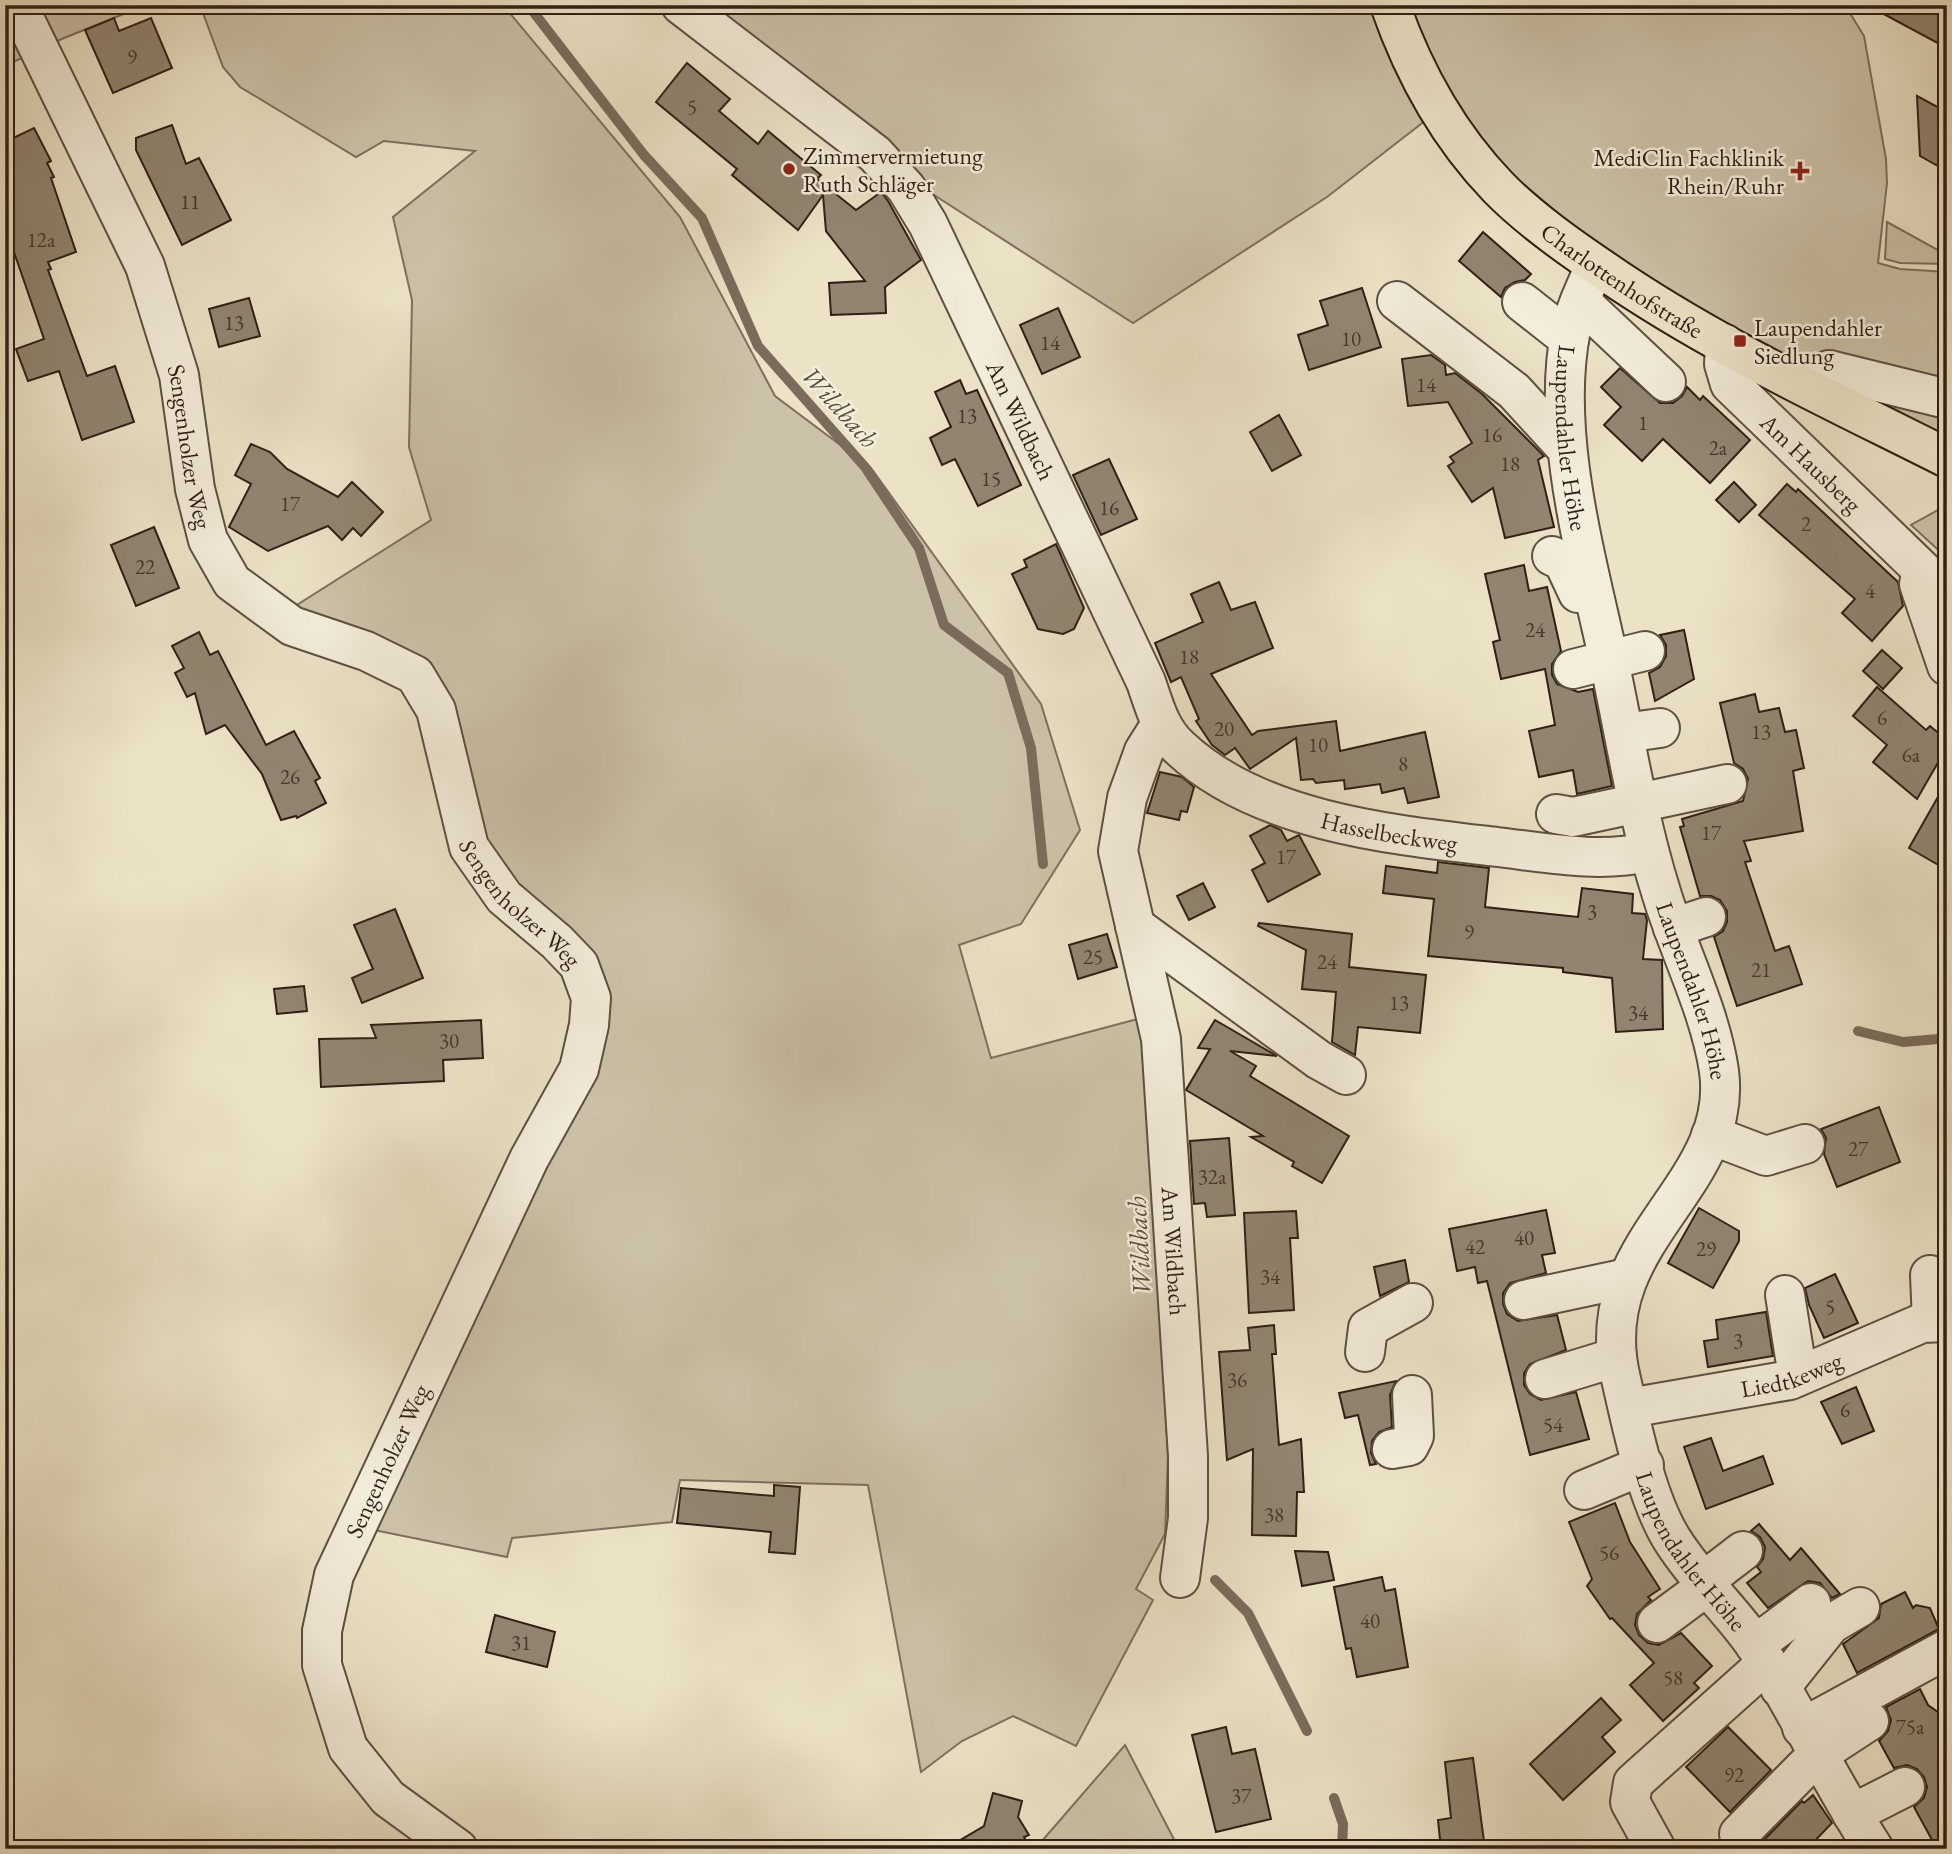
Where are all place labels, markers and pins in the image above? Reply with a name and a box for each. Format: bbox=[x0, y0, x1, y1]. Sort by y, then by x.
place label: Zimmervermietung Ruth Schläger bbox=[803, 140, 983, 199]
place label: MediClin Fachklinik Rhein/Ruhr bbox=[1594, 142, 1785, 201]
marker: Zimmervermietung Ruth Schläger bbox=[781, 161, 797, 177]
marker: MediClin Fachklinik Rhein/Ruhr bbox=[1790, 161, 1810, 181]
place label: Laupendahler Siedlung bbox=[1754, 312, 1882, 371]
marker: Laupendahler Siedlung bbox=[1732, 333, 1748, 349]

